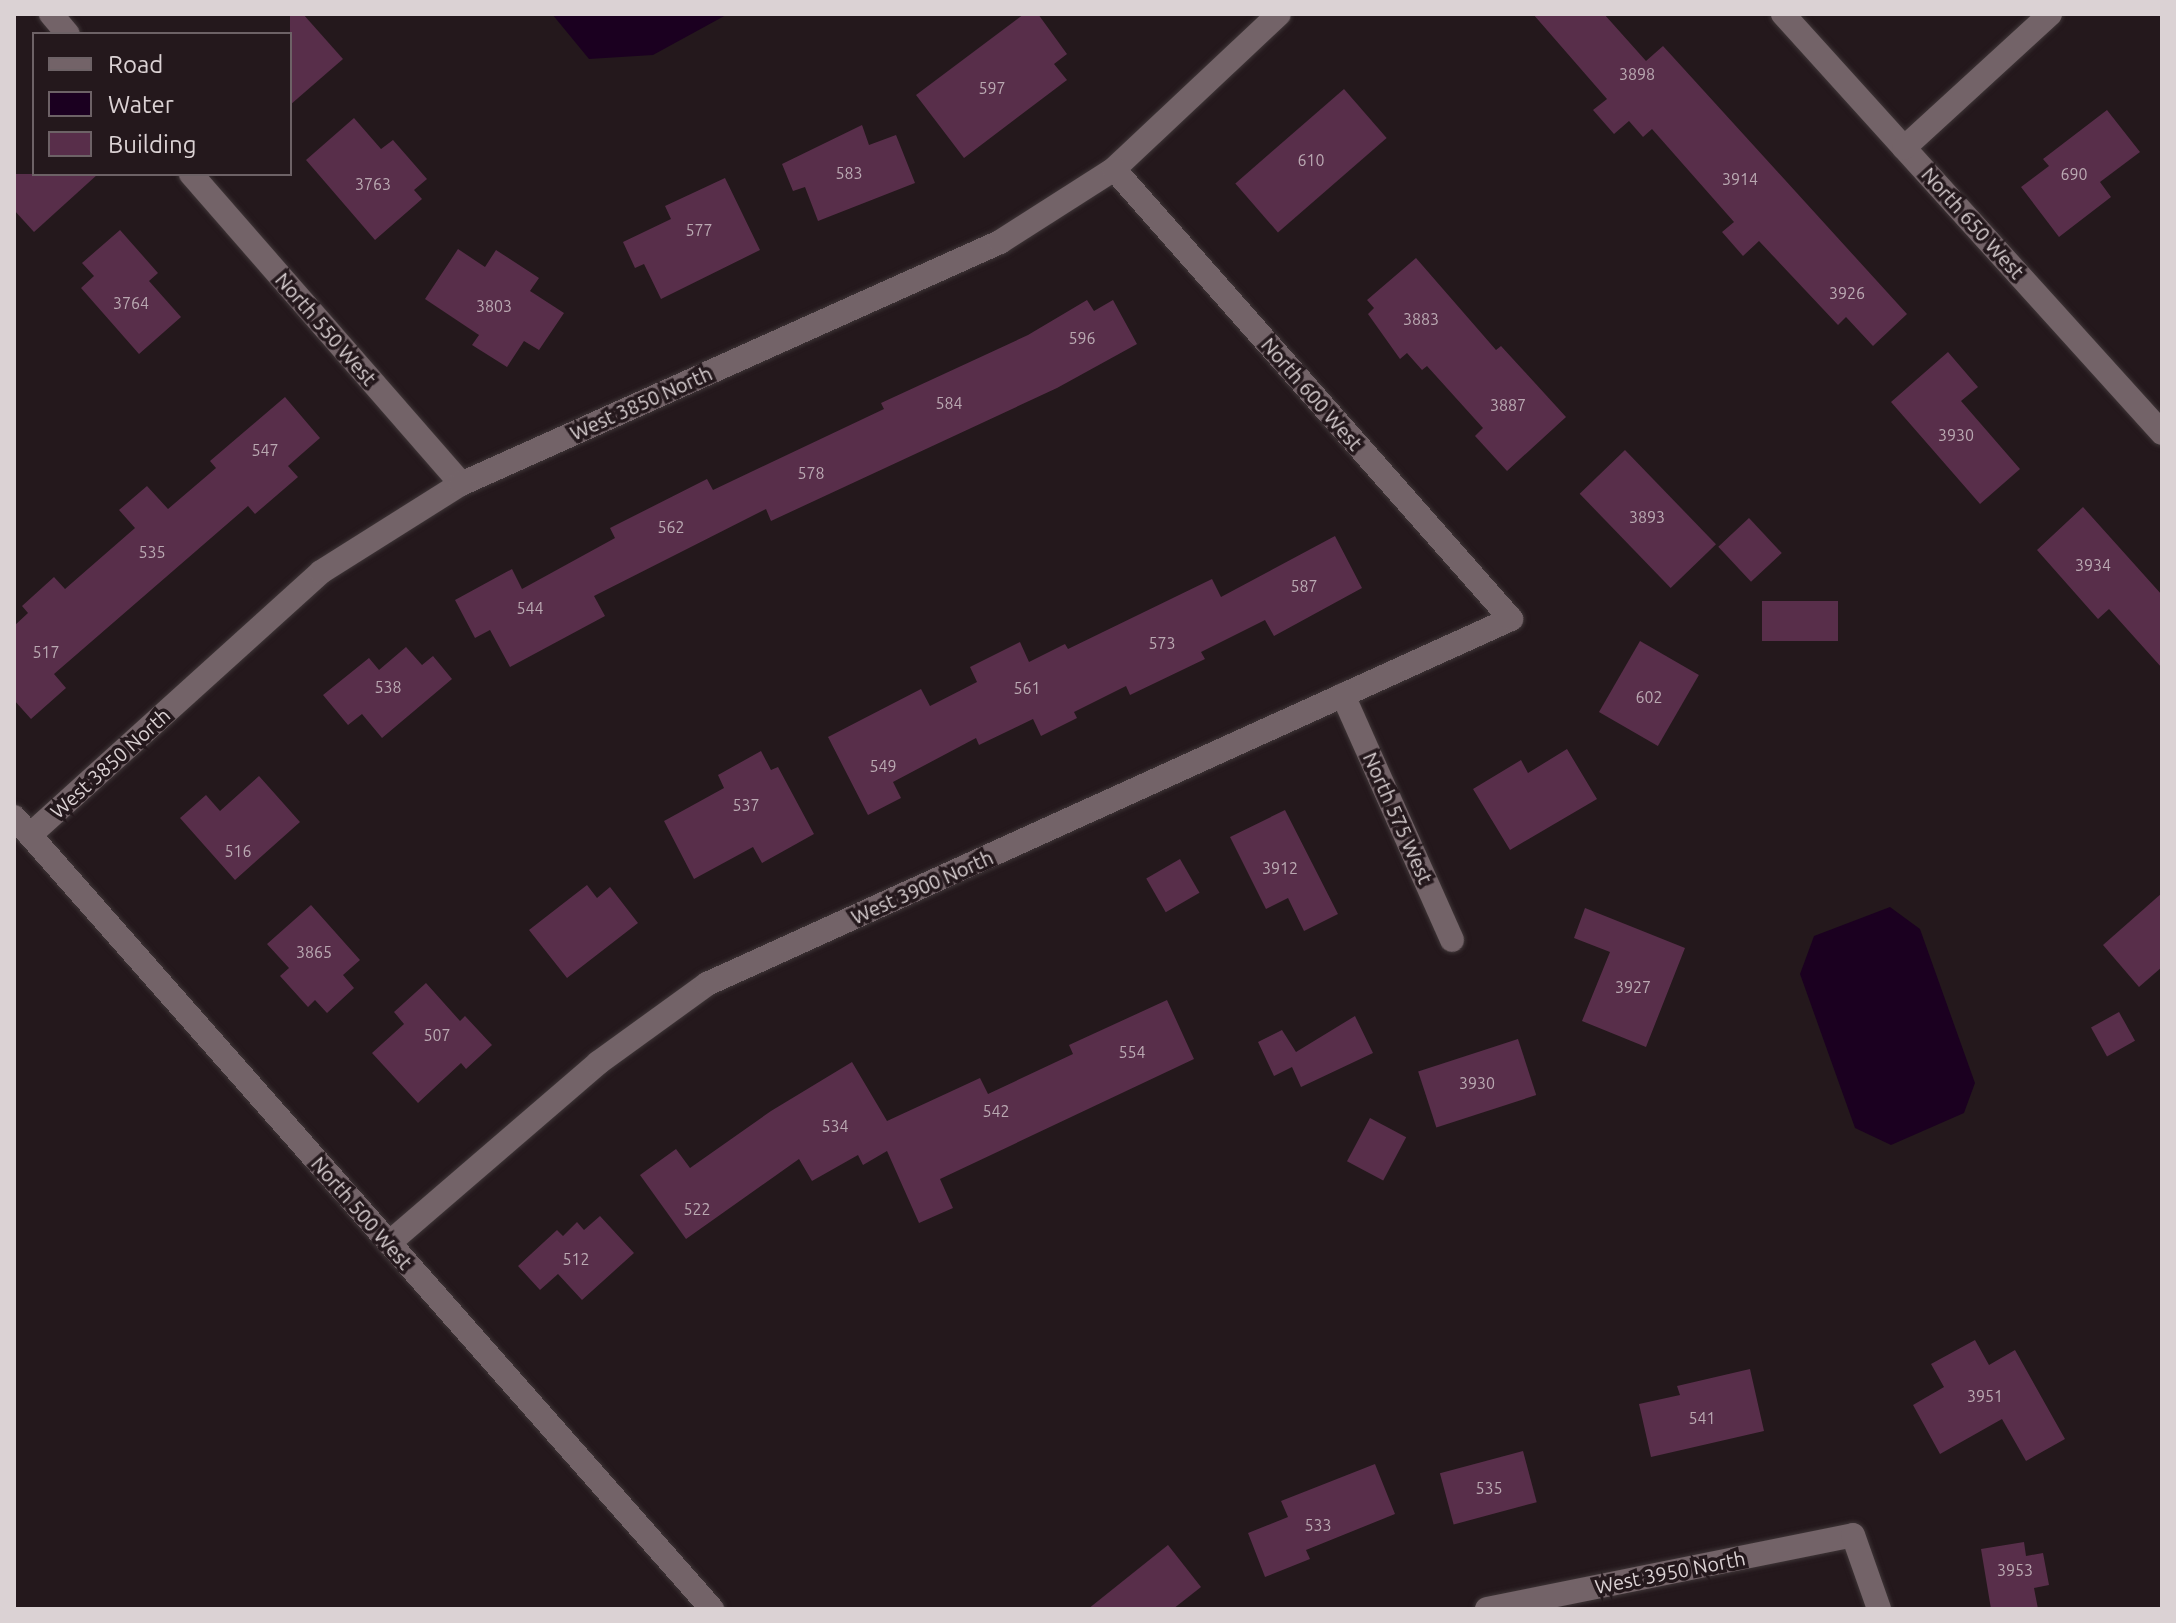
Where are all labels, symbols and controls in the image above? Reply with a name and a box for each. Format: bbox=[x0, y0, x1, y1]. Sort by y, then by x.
legend bbox=[32, 32, 292, 176]
text: Road bbox=[108, 51, 163, 78]
house number: 3898 bbox=[1619, 64, 1655, 84]
house number: 597 bbox=[978, 78, 1006, 98]
text: Water bbox=[108, 91, 174, 118]
text: Building bbox=[108, 131, 196, 158]
house number: 610 bbox=[1297, 150, 1325, 170]
street label: North 650 West bbox=[1917, 162, 2029, 284]
house number: 583 bbox=[835, 163, 863, 183]
house number: 690 bbox=[2060, 164, 2088, 184]
house number: 3914 bbox=[1722, 169, 1758, 189]
house number: 3763 bbox=[355, 174, 391, 194]
house number: 577 bbox=[685, 220, 713, 240]
street label: North 550 West bbox=[270, 268, 382, 390]
house number: 3926 bbox=[1829, 283, 1865, 303]
house number: 3764 bbox=[113, 293, 149, 313]
house number: 3803 bbox=[476, 296, 512, 316]
house number: 3883 bbox=[1403, 309, 1439, 329]
house number: 596 bbox=[1068, 328, 1096, 348]
street label: North 600 West bbox=[1256, 333, 1368, 455]
street label: West 3850 North bbox=[566, 361, 716, 445]
house number: 584 bbox=[935, 393, 963, 413]
house number: 3887 bbox=[1490, 395, 1526, 415]
house number: 3930 bbox=[1938, 425, 1974, 445]
house number: 547 bbox=[251, 440, 279, 460]
house number: 578 bbox=[797, 463, 825, 483]
house number: 3893 bbox=[1629, 507, 1665, 527]
house number: 562 bbox=[657, 517, 685, 537]
house number: 535 bbox=[138, 542, 166, 562]
house number: 3934 bbox=[2075, 555, 2111, 575]
house number: 587 bbox=[1290, 576, 1318, 596]
house number: 544 bbox=[516, 598, 544, 618]
house number: 573 bbox=[1148, 633, 1176, 653]
house number: 517 bbox=[32, 642, 60, 662]
house number: 538 bbox=[374, 677, 402, 697]
house number: 561 bbox=[1013, 678, 1041, 698]
house number: 602 bbox=[1635, 687, 1663, 707]
street label: West 3850 North bbox=[45, 703, 175, 823]
street label: North 575 West bbox=[1358, 748, 1438, 888]
house number: 549 bbox=[869, 756, 897, 776]
house number: 537 bbox=[732, 795, 760, 815]
house number: 516 bbox=[224, 841, 252, 861]
street label: West 3900 North bbox=[847, 845, 997, 929]
house number: 3912 bbox=[1262, 858, 1298, 878]
house number: 3865 bbox=[296, 942, 332, 962]
house number: 3927 bbox=[1615, 977, 1651, 997]
house number: 507 bbox=[423, 1025, 451, 1045]
house number: 554 bbox=[1118, 1042, 1146, 1062]
house number: 3930 bbox=[1459, 1073, 1495, 1093]
house number: 542 bbox=[982, 1101, 1010, 1121]
house number: 534 bbox=[821, 1116, 849, 1136]
street label: North 500 West bbox=[306, 1152, 418, 1274]
house number: 522 bbox=[683, 1199, 711, 1219]
house number: 512 bbox=[562, 1249, 590, 1269]
house number: 3951 bbox=[1967, 1386, 2003, 1406]
house number: 541 bbox=[1688, 1408, 1716, 1428]
house number: 535 bbox=[1475, 1478, 1503, 1498]
house number: 533 bbox=[1304, 1515, 1332, 1535]
street label: West 3950 North bbox=[1593, 1546, 1747, 1598]
house number: 3953 bbox=[1997, 1560, 2033, 1580]

